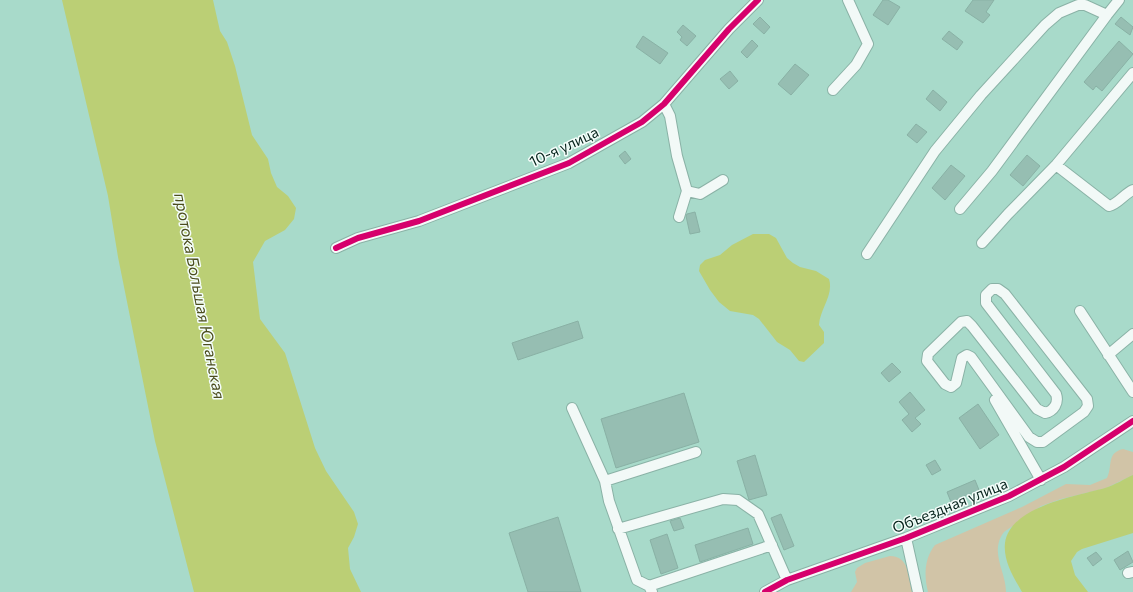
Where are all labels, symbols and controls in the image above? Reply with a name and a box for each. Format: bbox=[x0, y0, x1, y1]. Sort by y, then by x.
street label: 10-я улица bbox=[526, 122, 601, 170]
water label: протока Большая Юганская bbox=[171, 191, 230, 401]
street label: Объездная улица bbox=[889, 474, 1010, 536]

